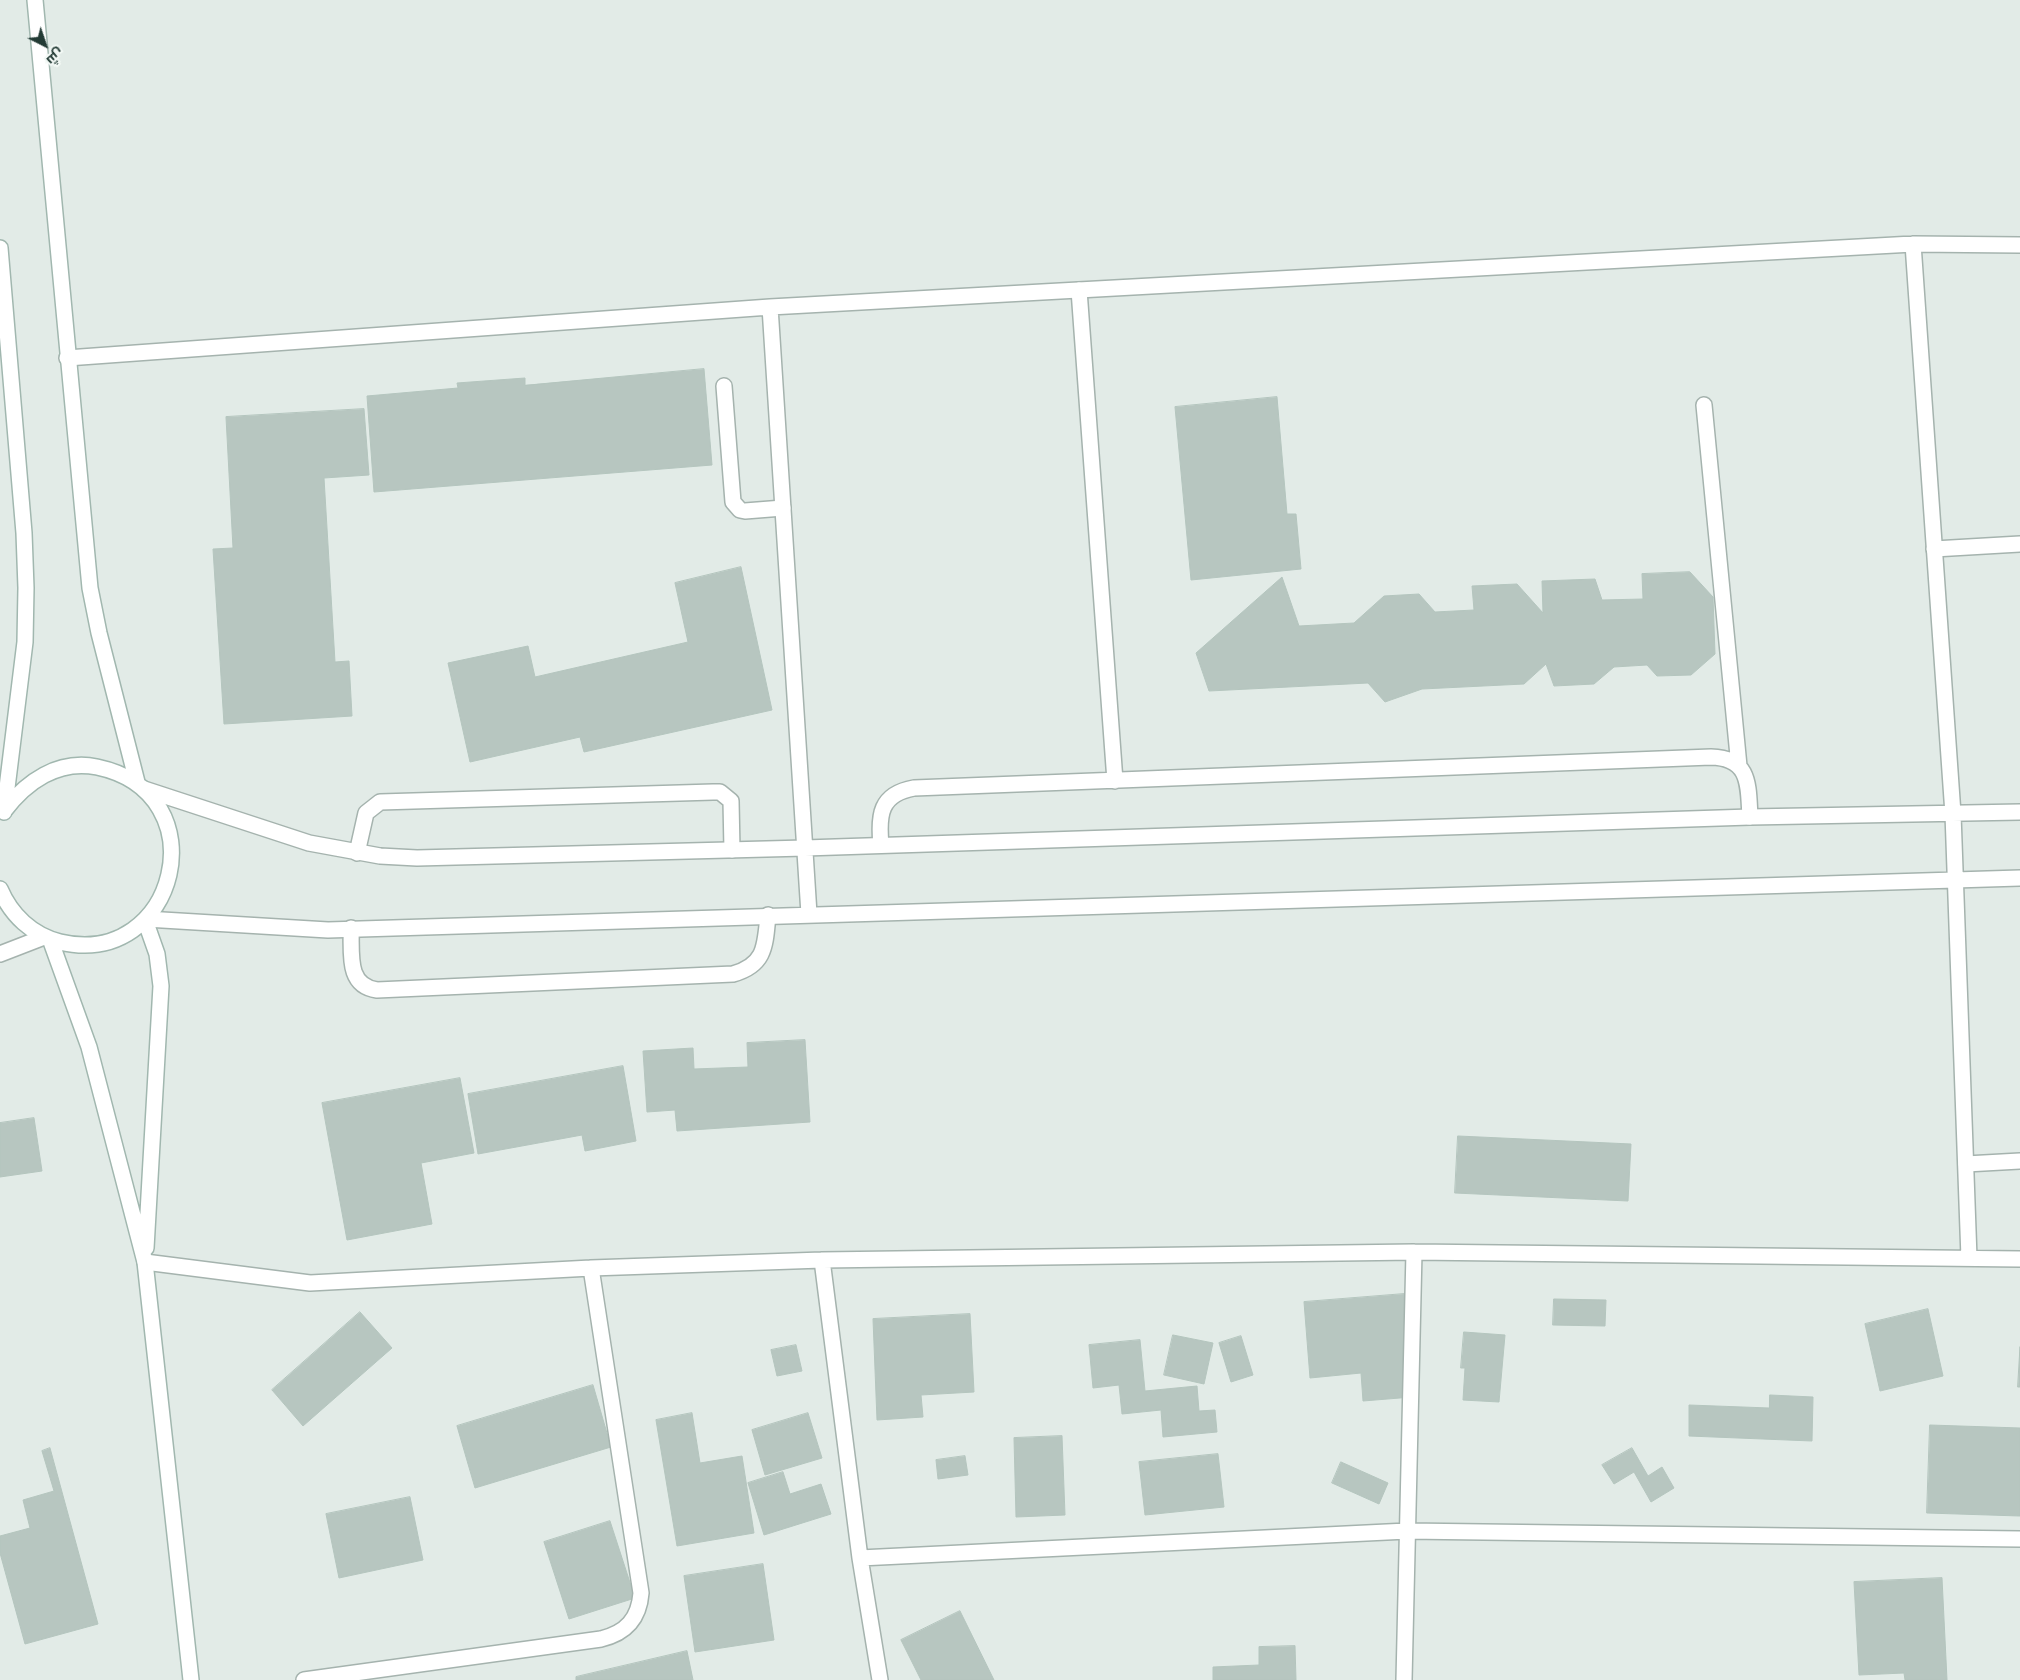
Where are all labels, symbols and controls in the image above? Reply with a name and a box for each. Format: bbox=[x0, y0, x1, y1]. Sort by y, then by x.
north arrow bbox=[20, 20, 70, 70]
text: ش bbox=[43, 44, 68, 69]

